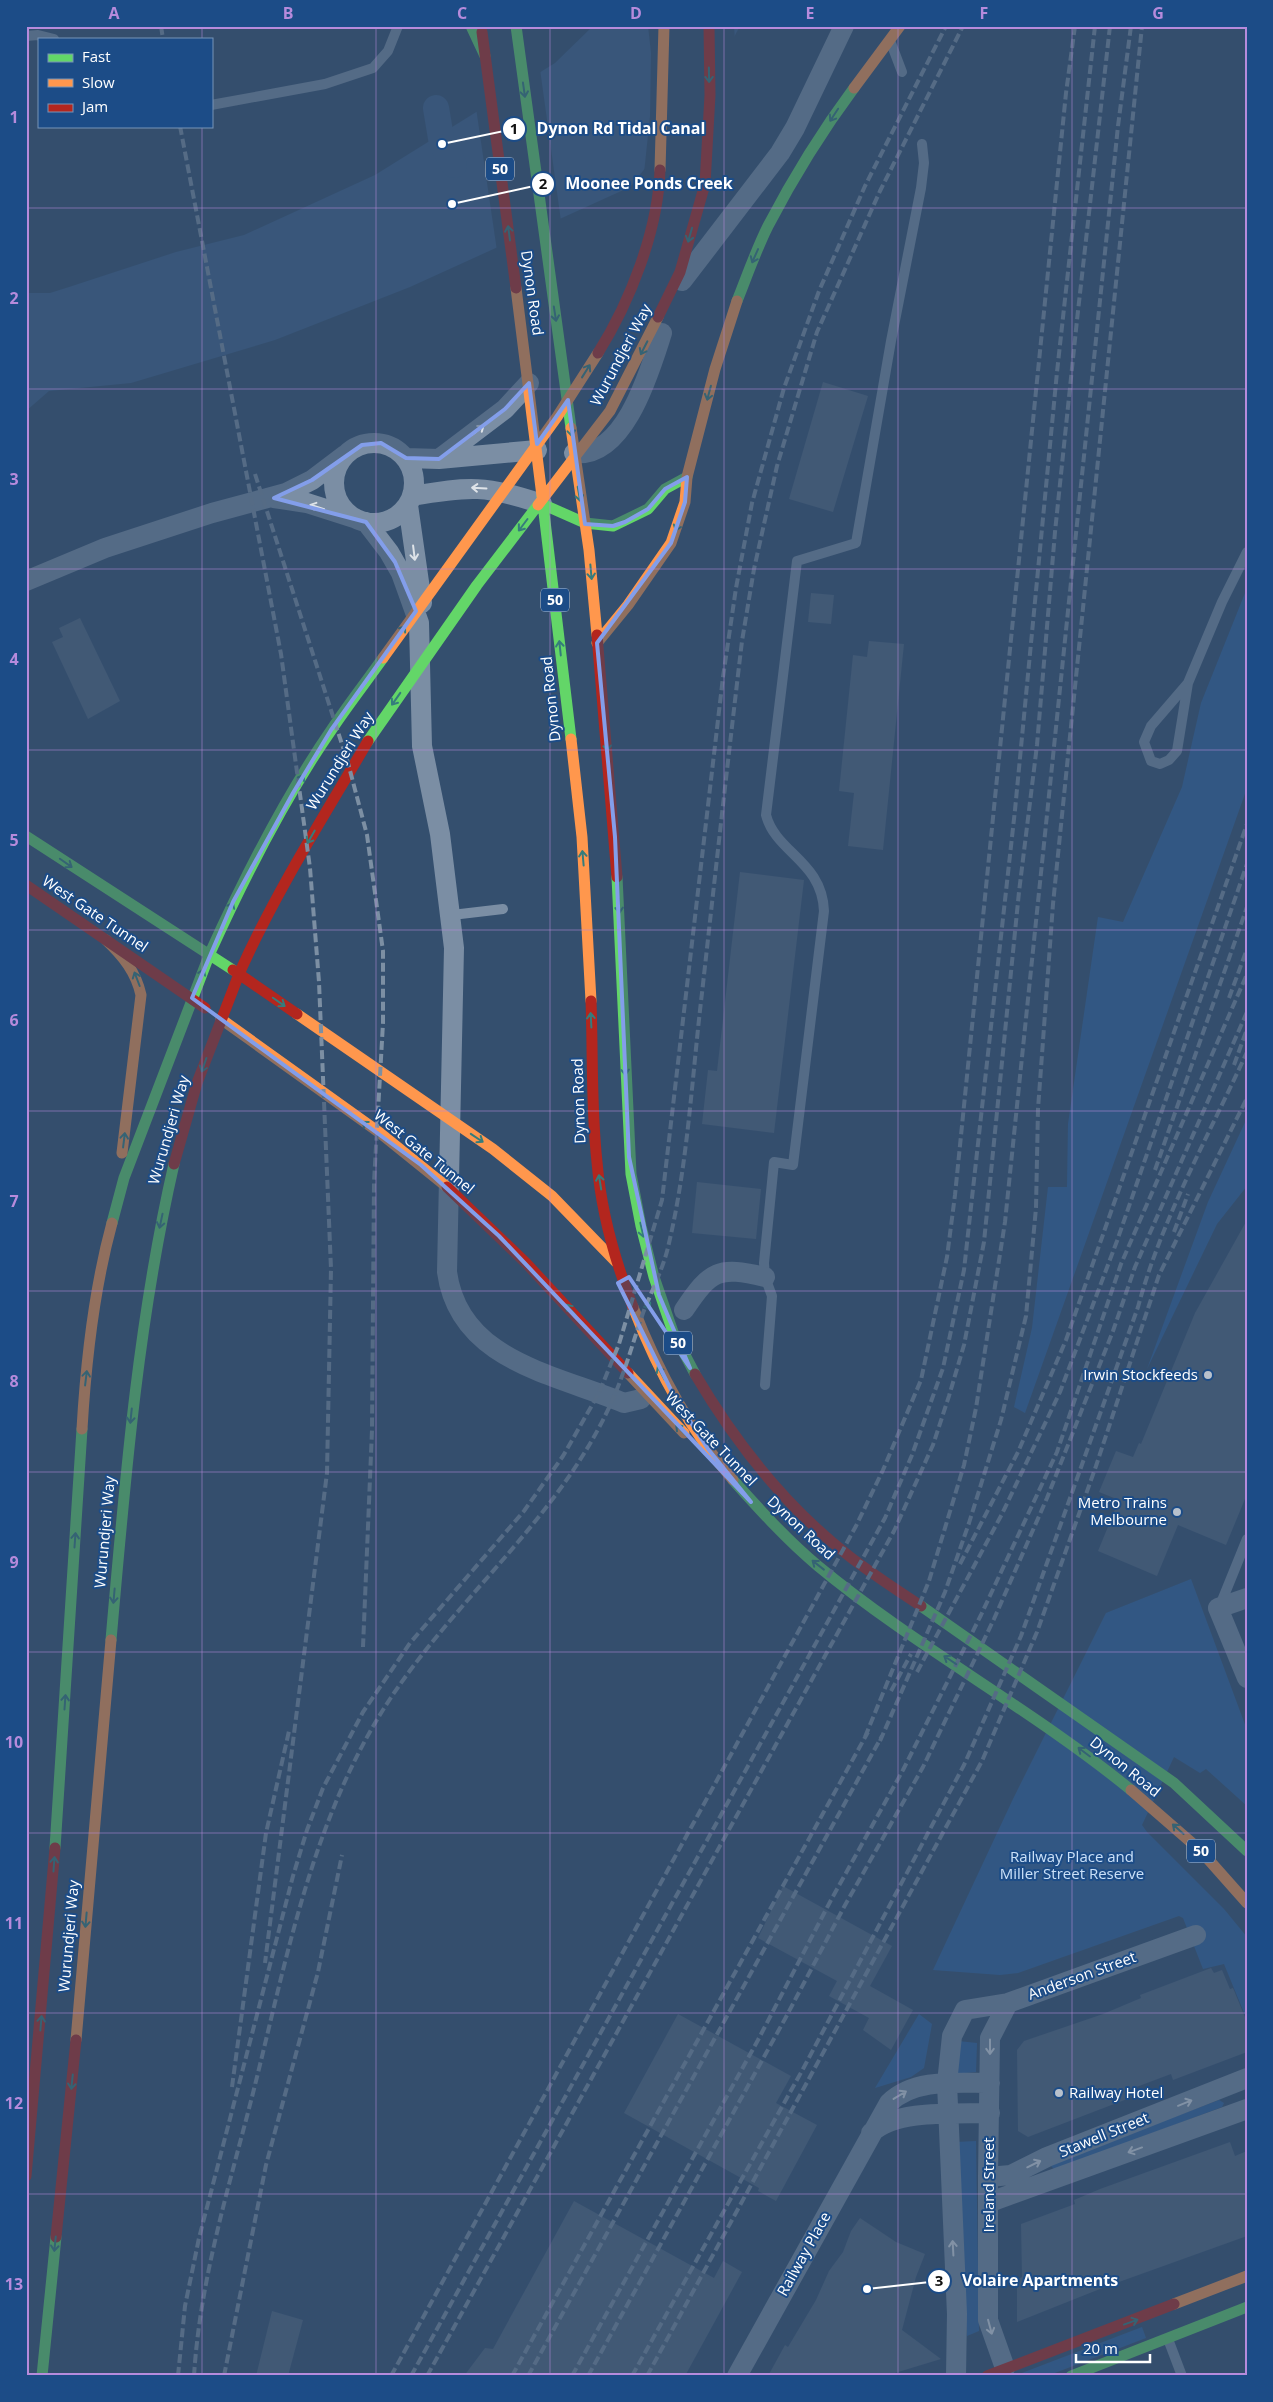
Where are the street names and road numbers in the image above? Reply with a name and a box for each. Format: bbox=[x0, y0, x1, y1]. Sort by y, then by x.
road number: 50 bbox=[486, 157, 514, 180]
street label: Dynon Road bbox=[517, 249, 549, 337]
street label: Wurundjeri Way bbox=[585, 300, 656, 409]
road number: 50 bbox=[541, 588, 569, 612]
street label: Dynon Road bbox=[536, 656, 564, 743]
street label: Wurundjeri Way bbox=[301, 707, 378, 813]
street label: West Gate Tunnel bbox=[39, 870, 152, 956]
street label: Dynon Road bbox=[567, 1058, 589, 1144]
street label: Wurundjeri Way bbox=[143, 1072, 193, 1187]
street label: West Gate Tunnel bbox=[370, 1105, 479, 1198]
road number: 50 bbox=[664, 1332, 692, 1355]
street label: West Gate Tunnel bbox=[662, 1387, 762, 1490]
street label: Wurundjeri Way bbox=[89, 1475, 119, 1589]
street label: Dynon Road bbox=[764, 1491, 840, 1564]
street label: Dynon Road bbox=[1086, 1732, 1165, 1801]
road number: 50 bbox=[1187, 1840, 1215, 1862]
street label: Wurundjeri Way bbox=[53, 1879, 83, 1993]
street label: Anderson Street bbox=[1025, 1946, 1138, 2004]
street label: Stawell Street bbox=[1056, 2107, 1152, 2161]
street label: Ireland Street bbox=[978, 2137, 998, 2233]
street label: Railway Place bbox=[772, 2208, 834, 2299]

